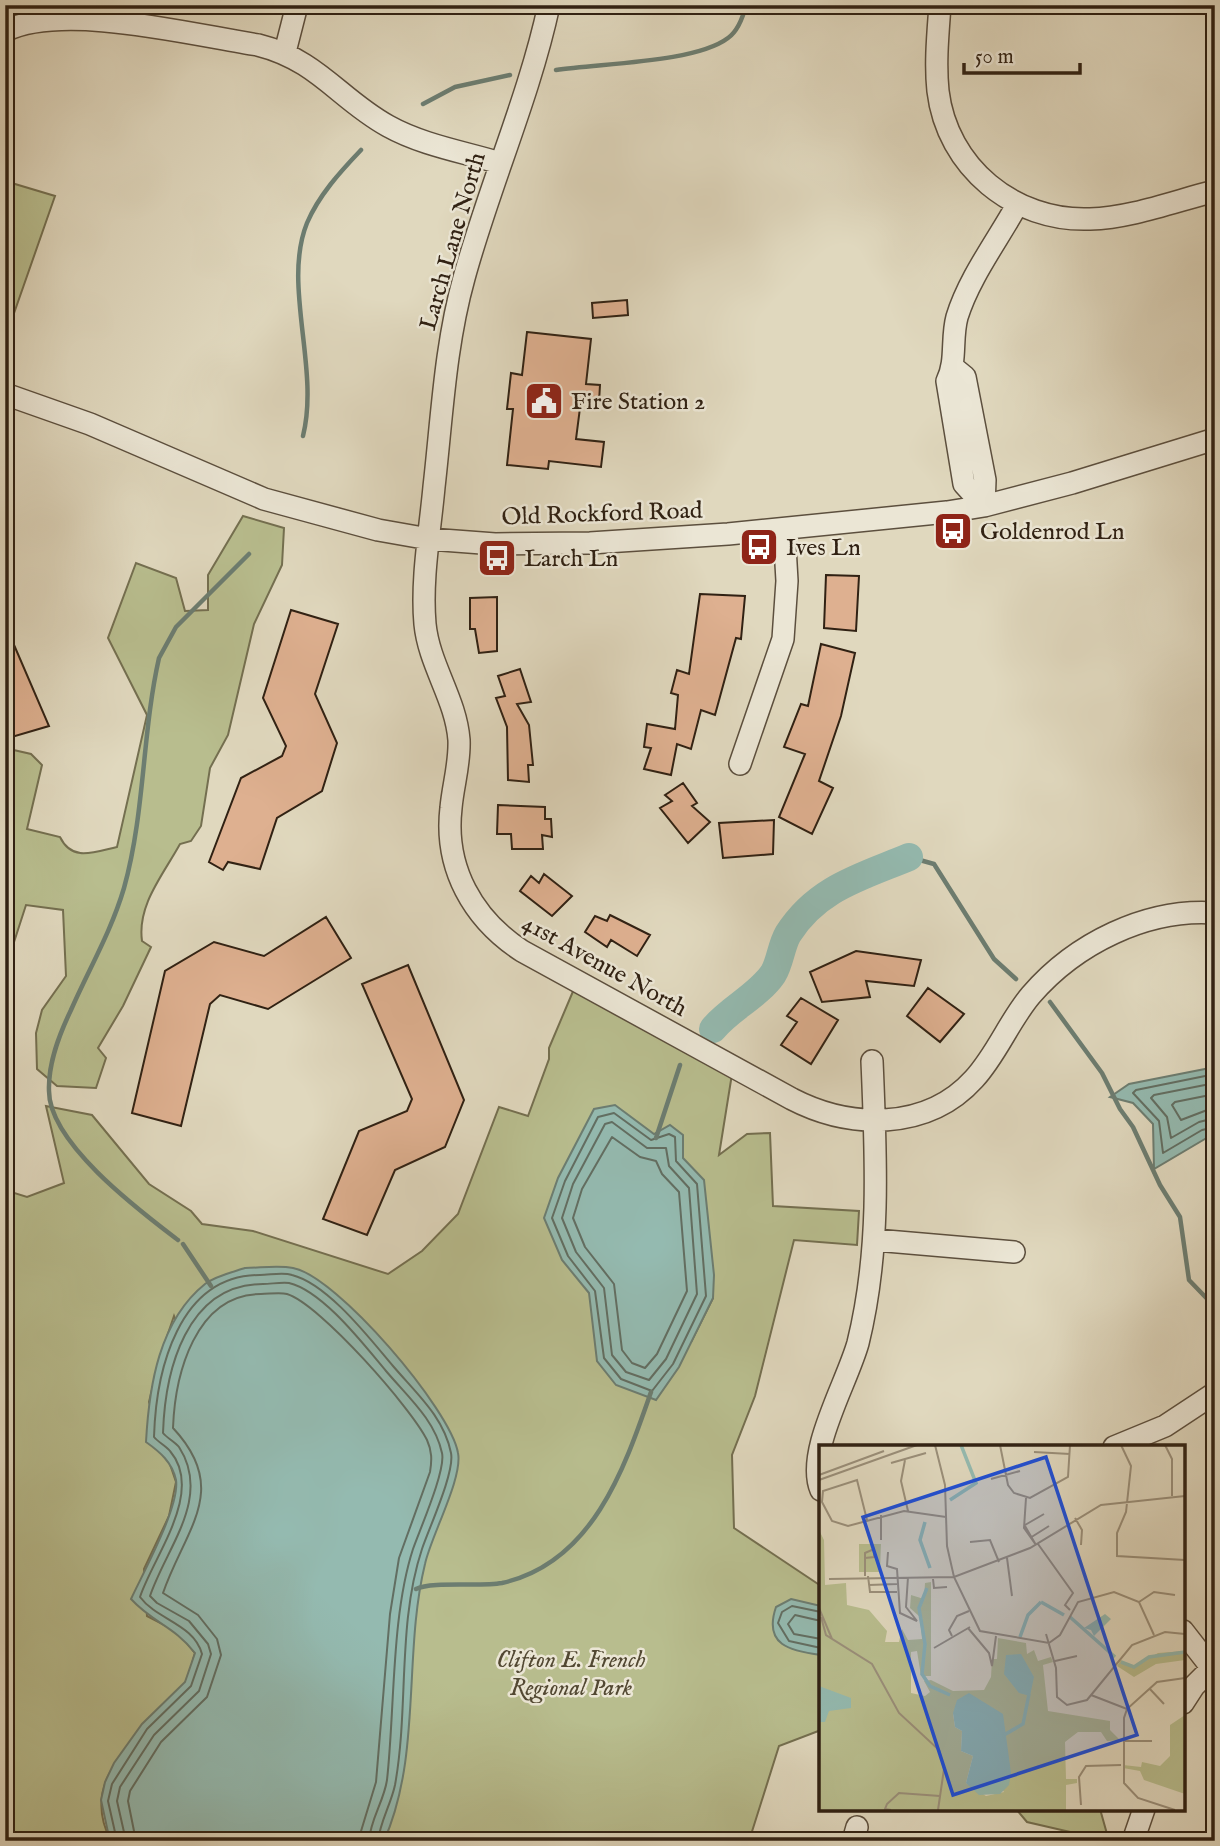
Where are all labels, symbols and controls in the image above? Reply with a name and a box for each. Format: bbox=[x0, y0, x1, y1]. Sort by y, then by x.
scale bar bbox=[964, 32, 1080, 76]
text: 50 m bbox=[975, 44, 1014, 71]
street label: Larch Lane North bbox=[413, 149, 494, 334]
public building icon: Fire Station 2 bbox=[523, 380, 565, 422]
place label: Fire Station 2 bbox=[571, 387, 705, 418]
street label: Old Rockford Road bbox=[501, 495, 703, 533]
bus stop icon: Goldenrod Ln bbox=[932, 510, 974, 552]
place label: Goldenrod Ln bbox=[980, 517, 1125, 548]
bus stop icon: Ives Ln bbox=[738, 526, 780, 568]
place label: Ives Ln bbox=[786, 533, 861, 564]
bus stop icon: Larch Ln bbox=[476, 537, 518, 579]
place label: Larch Ln bbox=[524, 544, 619, 575]
street label: 41st Avenue North bbox=[516, 908, 692, 1025]
inset map bbox=[819, 1445, 1185, 1811]
park label: Clifton E. French Regional Park bbox=[496, 1645, 646, 1704]

